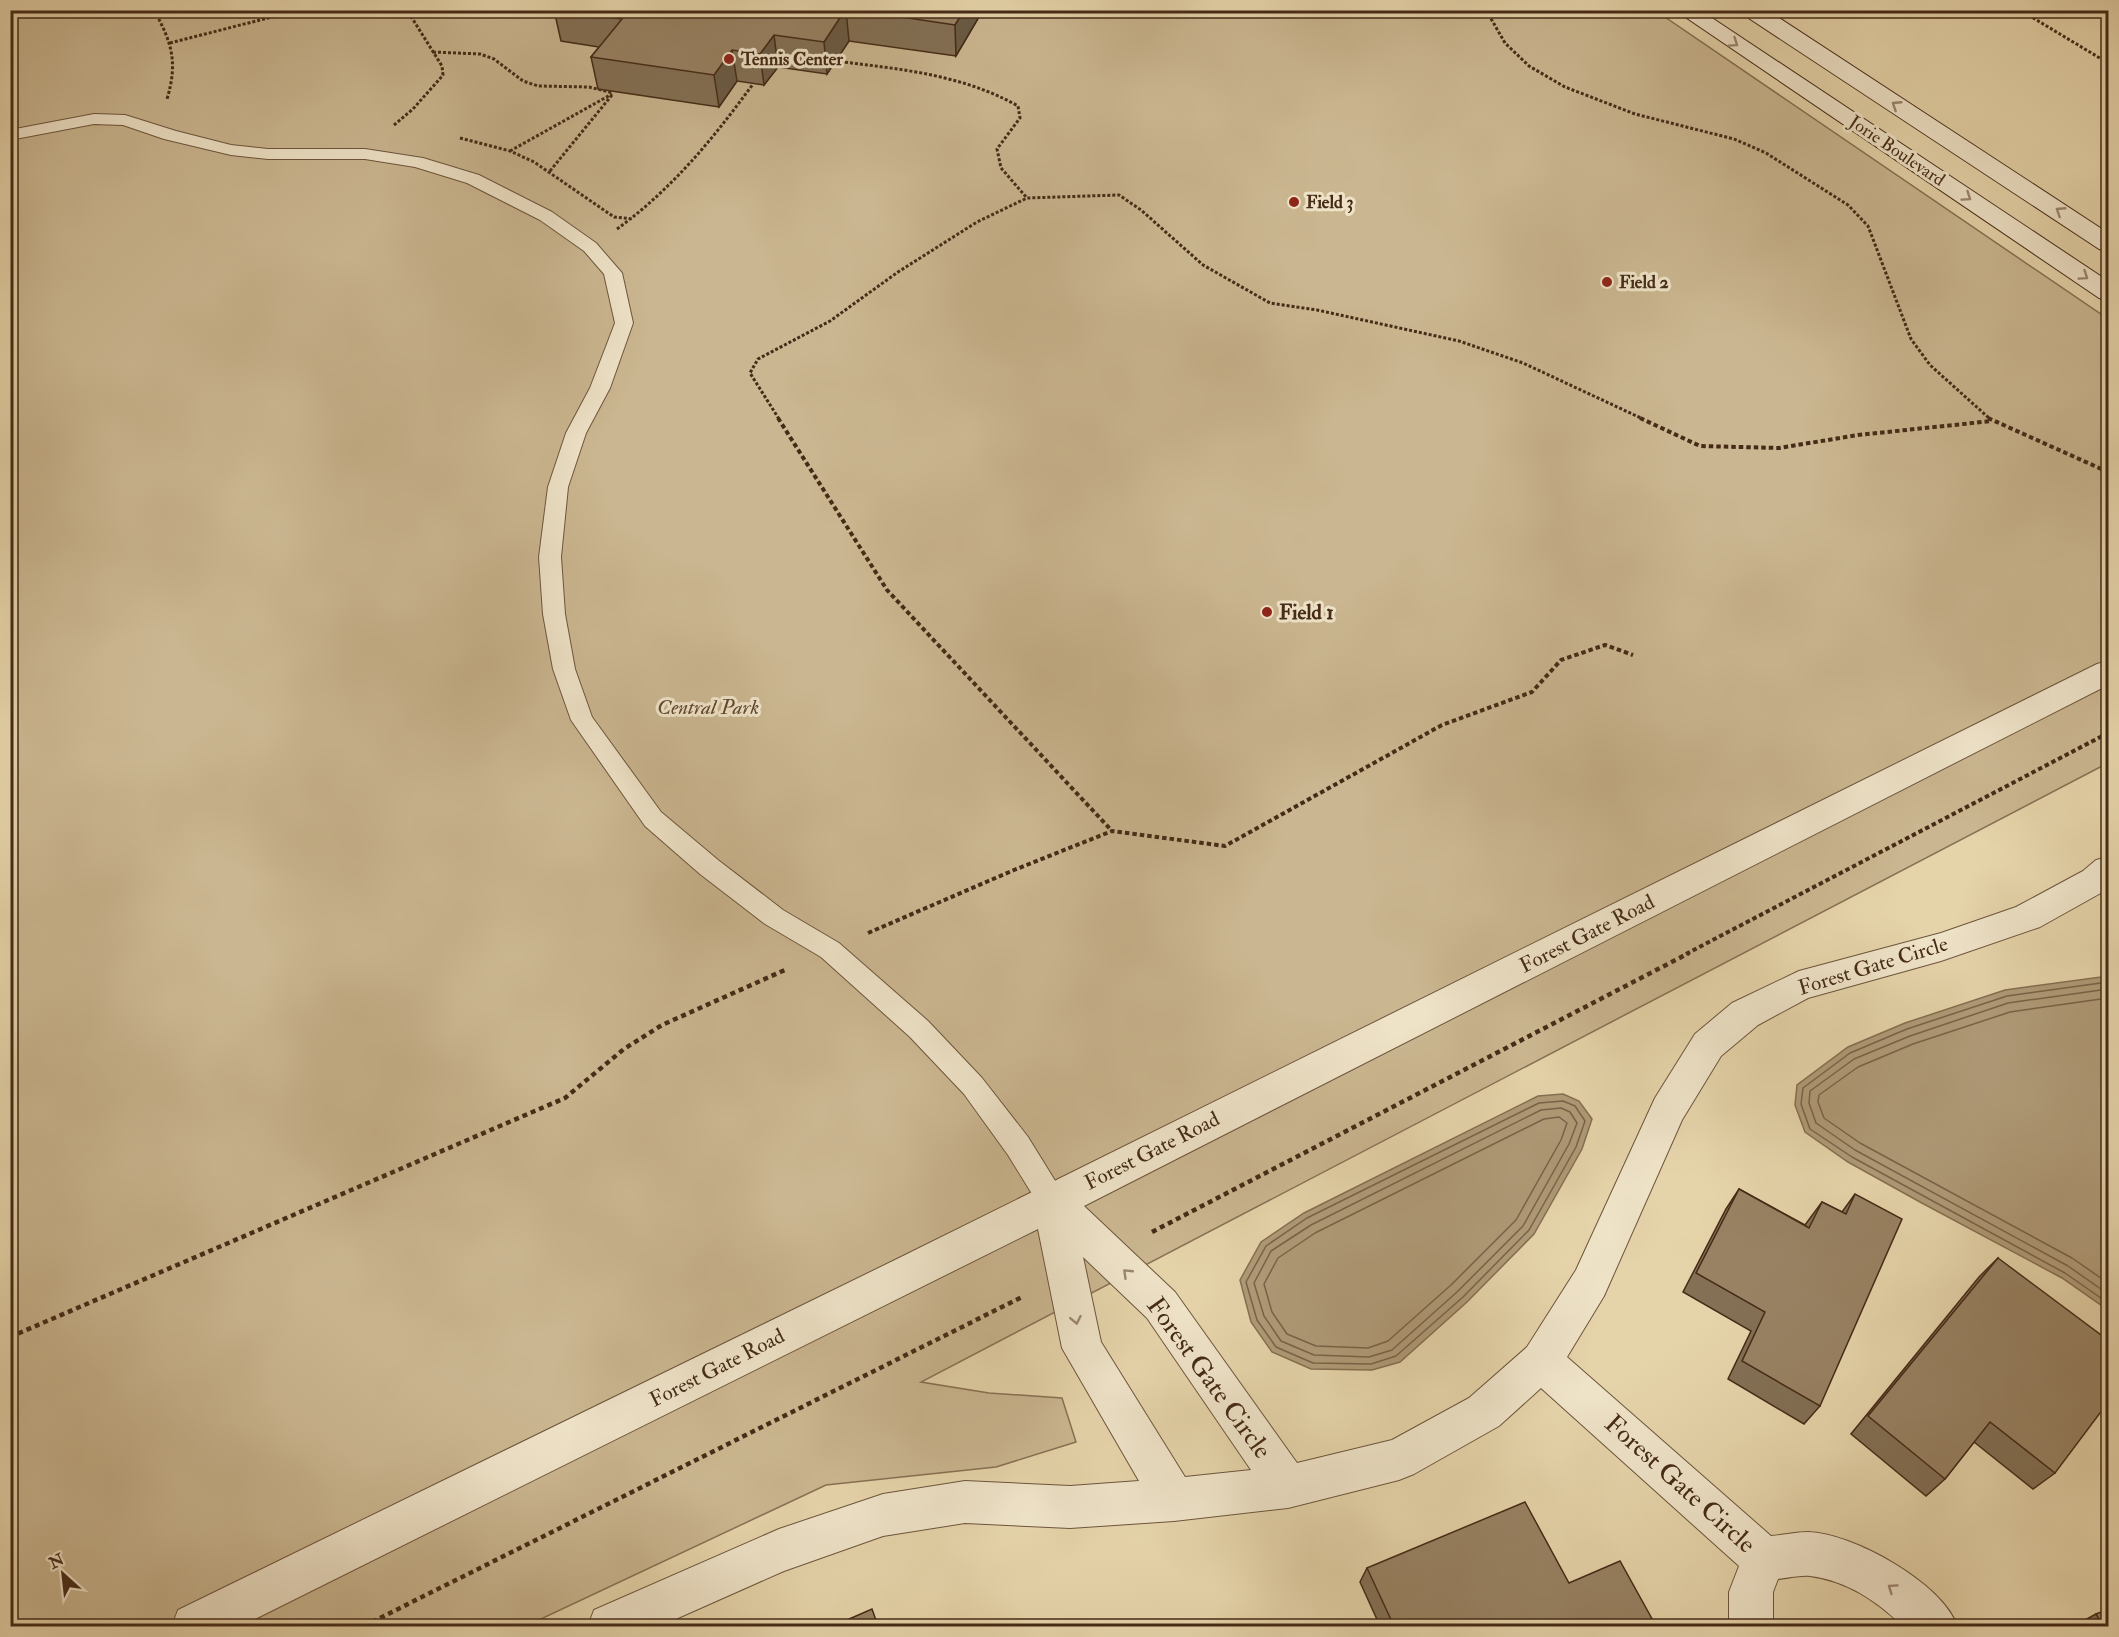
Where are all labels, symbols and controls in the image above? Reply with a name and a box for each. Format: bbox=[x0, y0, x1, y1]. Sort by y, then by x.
one-way arrow bbox=[1727, 36, 1738, 47]
place label: Tennis Center bbox=[740, 48, 843, 71]
marker: Tennis Center bbox=[722, 52, 736, 66]
one-way arrow bbox=[1892, 101, 1903, 112]
street label: Jorie Boulevard bbox=[1844, 110, 1949, 192]
one-way arrow bbox=[1960, 190, 1971, 201]
place label: Field 3 bbox=[1306, 191, 1354, 214]
marker: Field 3 bbox=[1287, 195, 1301, 209]
one-way arrow bbox=[2055, 208, 2066, 219]
one-way arrow bbox=[2077, 269, 2088, 280]
place label: Field 2 bbox=[1619, 271, 1669, 294]
marker: Field 2 bbox=[1600, 275, 1614, 289]
place label: Field 1 bbox=[1279, 599, 1334, 626]
marker: Field 1 bbox=[1260, 605, 1274, 619]
park label: Central Park bbox=[657, 694, 759, 721]
street label: Forest Gate Road bbox=[1515, 888, 1660, 980]
street label: Forest Gate Circle bbox=[1795, 930, 1951, 1002]
street label: Forest Gate Road bbox=[1080, 1105, 1225, 1197]
one-way arrow bbox=[1124, 1269, 1134, 1280]
street label: Forest Gate Circle bbox=[1140, 1291, 1278, 1465]
one-way arrow bbox=[1069, 1315, 1082, 1325]
street label: Forest Gate Road bbox=[645, 1322, 790, 1414]
street label: Forest Gate Circle bbox=[1598, 1408, 1762, 1560]
north arrow bbox=[33, 1544, 93, 1604]
text: N bbox=[45, 1549, 68, 1574]
one-way arrow bbox=[1888, 1584, 1899, 1595]

